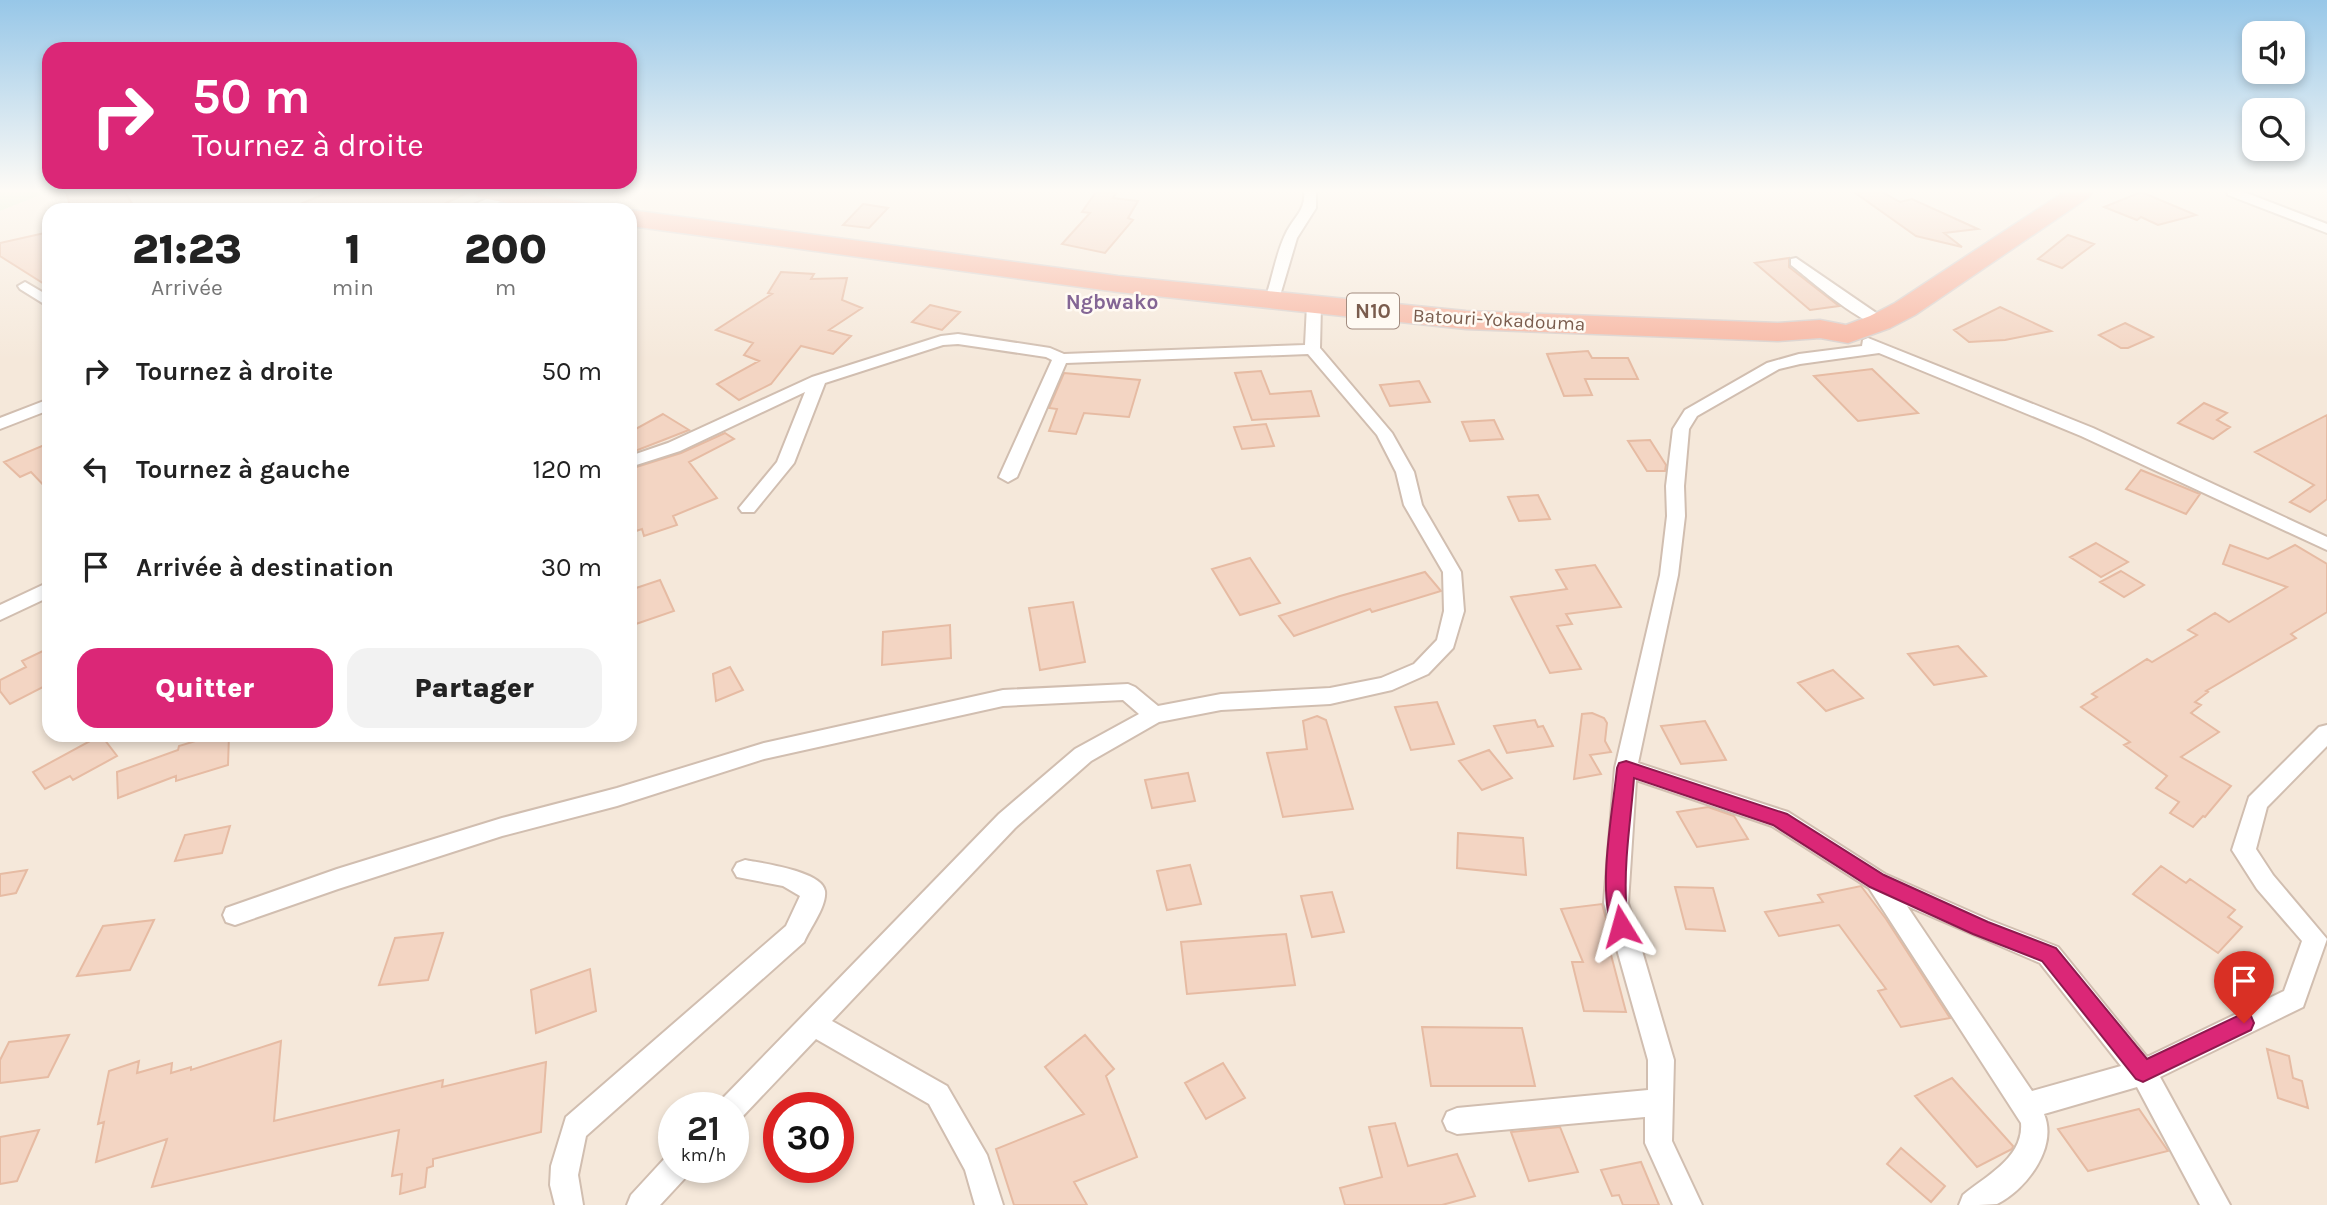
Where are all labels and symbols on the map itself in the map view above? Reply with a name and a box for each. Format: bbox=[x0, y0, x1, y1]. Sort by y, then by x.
district label: Ngbwako bbox=[1066, 290, 1158, 314]
road number: N10 bbox=[1347, 294, 1399, 328]
street label: Batouri-Yokadouma bbox=[1412, 304, 1586, 336]
position arrow bbox=[1584, 889, 1658, 963]
pin bbox=[2214, 951, 2274, 1023]
speed limit sign: 30 bbox=[763, 1092, 854, 1183]

